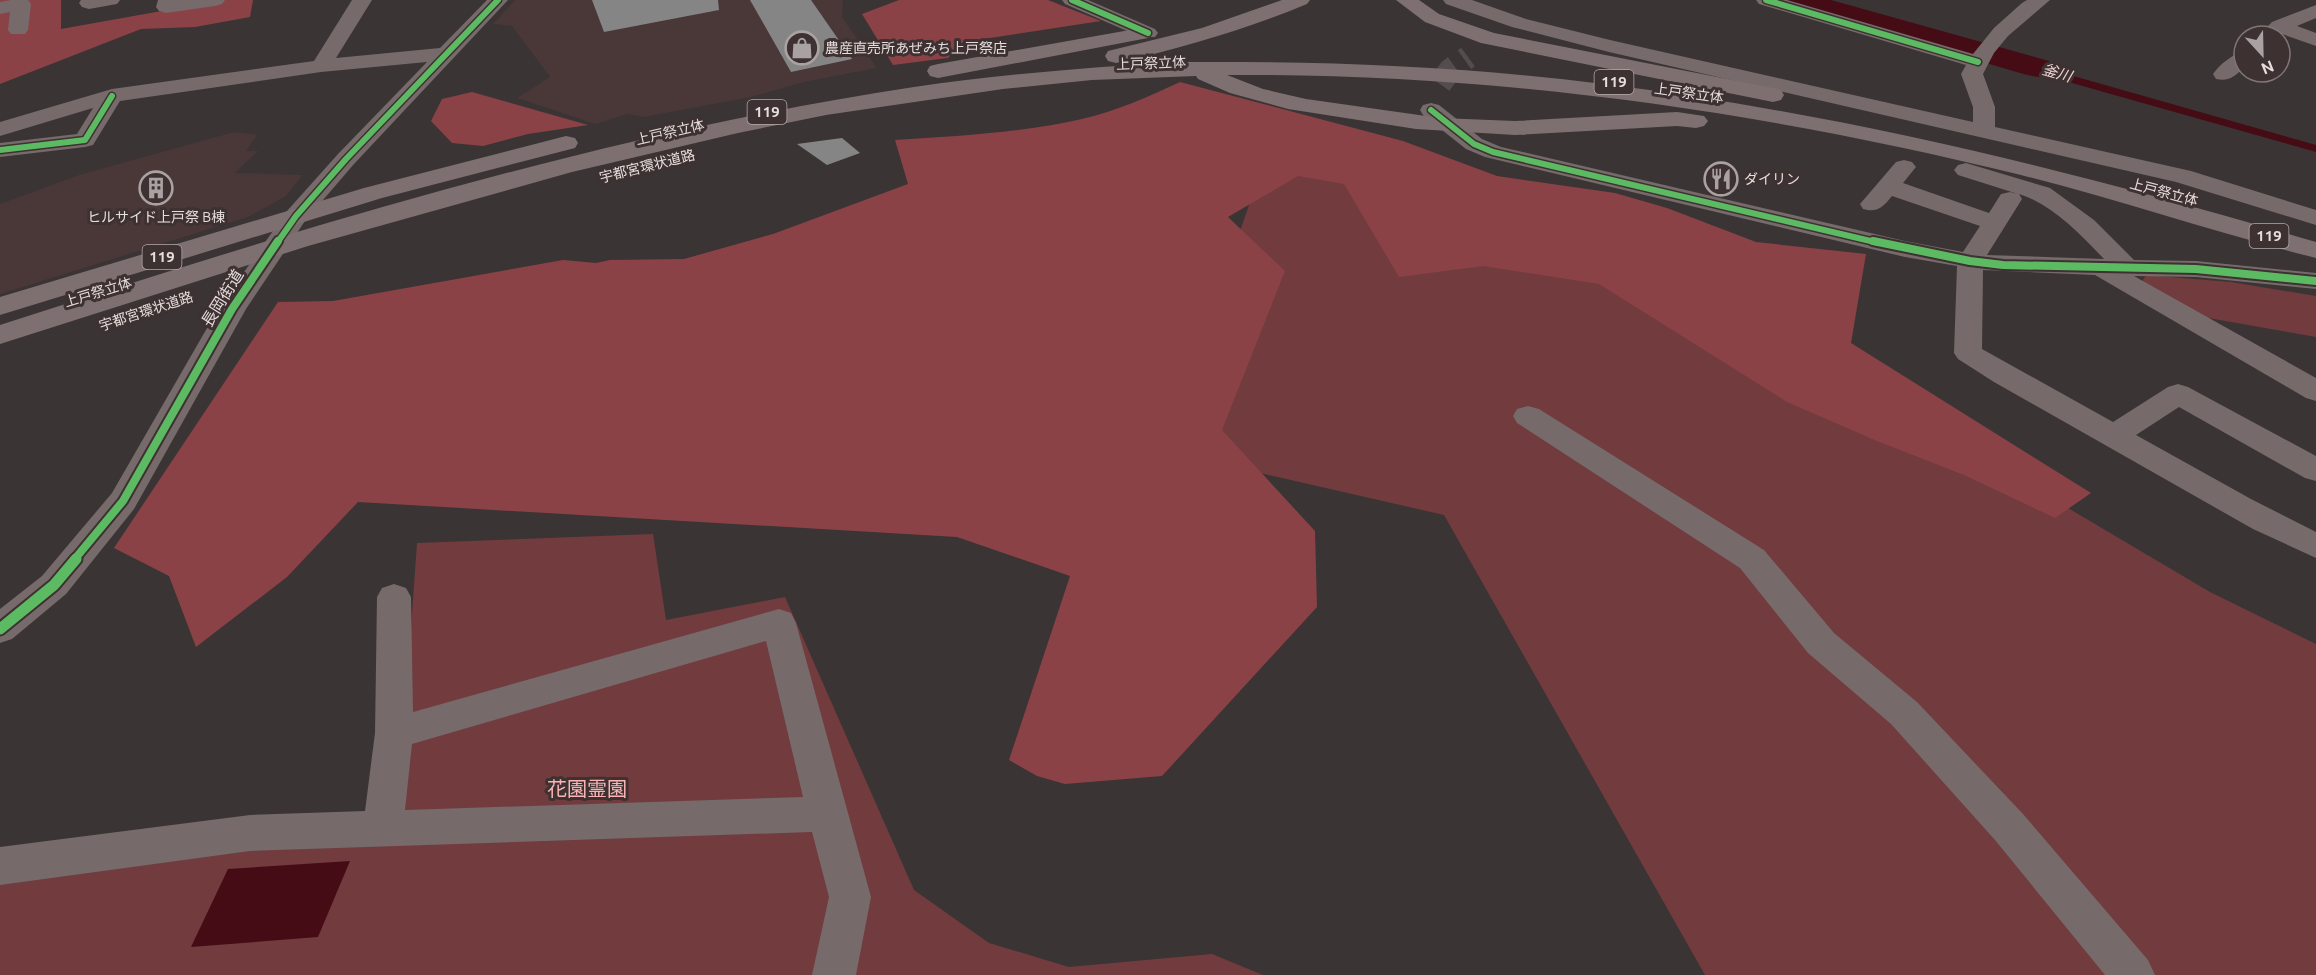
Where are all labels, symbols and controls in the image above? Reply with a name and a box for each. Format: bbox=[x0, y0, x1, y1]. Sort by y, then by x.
north arrow bbox=[2232, 24, 2292, 84]
shop icon: 農産直売所あぜみち上戸祭店 bbox=[784, 30, 820, 66]
place label: 農産直売所あぜみち上戸祭店 bbox=[825, 40, 1007, 56]
street label: 上戸祭立体 bbox=[1116, 54, 1186, 72]
text: N bbox=[2259, 57, 2277, 78]
water label: 釜川 bbox=[2040, 60, 2076, 85]
road number: 119 bbox=[1594, 70, 1634, 94]
street label: 上戸祭立体 bbox=[1653, 80, 1725, 106]
road number: 119 bbox=[748, 100, 786, 124]
street label: 上戸祭立体 bbox=[634, 116, 706, 148]
street label: 宇都宮環状道路 bbox=[598, 146, 696, 186]
restaurant icon: ダイリン bbox=[1703, 161, 1739, 197]
building icon: ヒルサイド上戸祭 B棟 bbox=[138, 170, 174, 206]
place label: ダイリン bbox=[1744, 171, 1800, 187]
street label: 上戸祭立体 bbox=[2128, 175, 2200, 209]
place label: ヒルサイド上戸祭 B棟 bbox=[87, 209, 225, 225]
road number: 119 bbox=[2250, 224, 2288, 248]
road number: 119 bbox=[142, 245, 182, 269]
street label: 長岡街道 bbox=[197, 266, 247, 330]
street label: 上戸祭立体 bbox=[62, 274, 134, 310]
street label: 宇都宮環状道路 bbox=[97, 288, 195, 334]
park label: 花園霊園 bbox=[547, 777, 627, 800]

